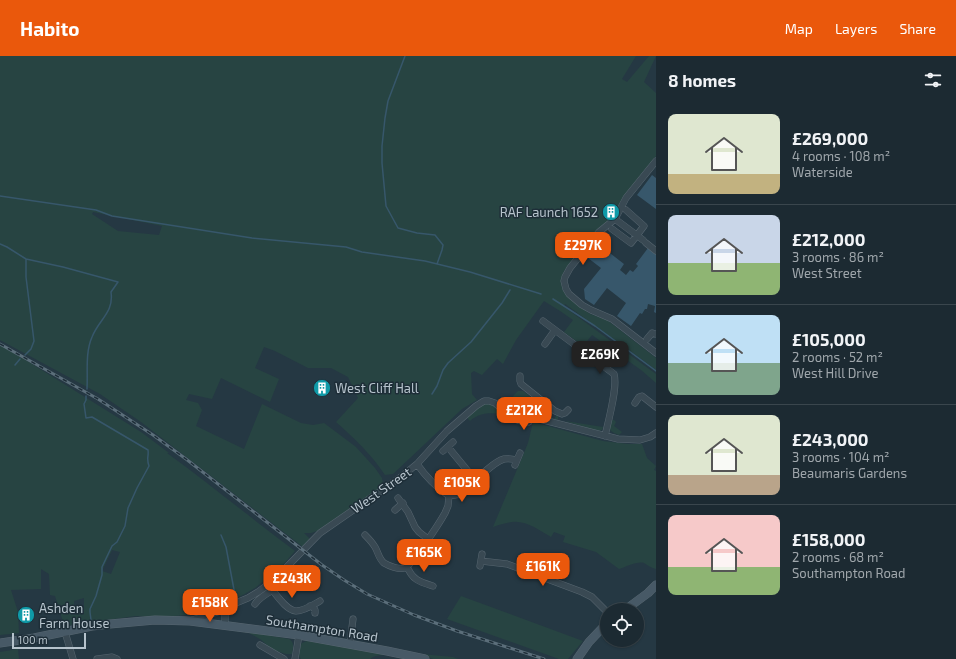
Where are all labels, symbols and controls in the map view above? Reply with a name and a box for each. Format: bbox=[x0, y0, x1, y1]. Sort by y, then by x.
text: Habito bbox=[20, 17, 80, 40]
text: Map bbox=[785, 20, 813, 37]
text: Layers bbox=[835, 20, 877, 37]
text: Share bbox=[899, 20, 936, 37]
icon: filters bbox=[922, 69, 944, 91]
text: 8 homes bbox=[668, 70, 736, 90]
text: £269,000 bbox=[792, 128, 868, 148]
icon: home bbox=[700, 130, 748, 178]
text: 4 rooms · 108 m² bbox=[792, 148, 890, 164]
text: Waterside bbox=[792, 164, 853, 180]
building icon: RAF Launch 1652 bbox=[601, 202, 621, 222]
place label: RAF Launch 1652 bbox=[500, 204, 598, 220]
text: £212,000 bbox=[792, 229, 865, 249]
icon: home bbox=[700, 231, 748, 279]
pin: £297K bbox=[555, 232, 611, 266]
text: £297K bbox=[564, 237, 602, 253]
text: 3 rooms · 86 m² bbox=[792, 249, 884, 265]
text: West Street bbox=[792, 265, 862, 281]
text: £105,000 bbox=[792, 329, 866, 349]
icon: home bbox=[700, 331, 748, 379]
pin: £269K bbox=[572, 341, 628, 375]
text: £269K bbox=[581, 346, 619, 362]
text: 2 rooms · 52 m² bbox=[792, 349, 883, 365]
text: West Hill Drive bbox=[792, 365, 879, 381]
building icon: West Cliff Hall bbox=[312, 378, 332, 398]
place label: West Cliff Hall bbox=[335, 380, 419, 396]
pin: £212K bbox=[496, 397, 552, 431]
text: £212K bbox=[506, 402, 542, 418]
text: £243,000 bbox=[792, 429, 869, 449]
icon: home bbox=[700, 431, 748, 479]
text: 3 rooms · 104 m² bbox=[792, 449, 889, 465]
street label: West Street bbox=[348, 463, 414, 517]
text: Beaumaris Gardens bbox=[792, 465, 907, 481]
pin: £105K bbox=[434, 469, 490, 503]
text: £105K bbox=[444, 474, 480, 490]
text: £158,000 bbox=[792, 529, 866, 549]
icon: home bbox=[700, 531, 748, 579]
pin: £165K bbox=[396, 539, 452, 573]
text: £165K bbox=[406, 544, 442, 560]
text: 2 rooms · 68 m² bbox=[792, 549, 884, 565]
pin: £161K bbox=[515, 553, 571, 587]
text: £161K bbox=[526, 558, 560, 574]
pin: £243K bbox=[264, 565, 320, 599]
text: Southampton Road bbox=[792, 565, 905, 581]
text: £243K bbox=[272, 570, 312, 586]
pin: £158K bbox=[182, 589, 238, 623]
text: £158K bbox=[192, 594, 228, 610]
place label: Ashden Farm House bbox=[39, 600, 109, 631]
map controls bbox=[600, 603, 644, 647]
button: locate bbox=[600, 603, 644, 647]
building icon: Ashden Farm House bbox=[16, 605, 36, 625]
street label: Southampton Road bbox=[265, 611, 379, 645]
scale bar bbox=[12, 631, 86, 650]
text: 100 m bbox=[18, 633, 48, 646]

